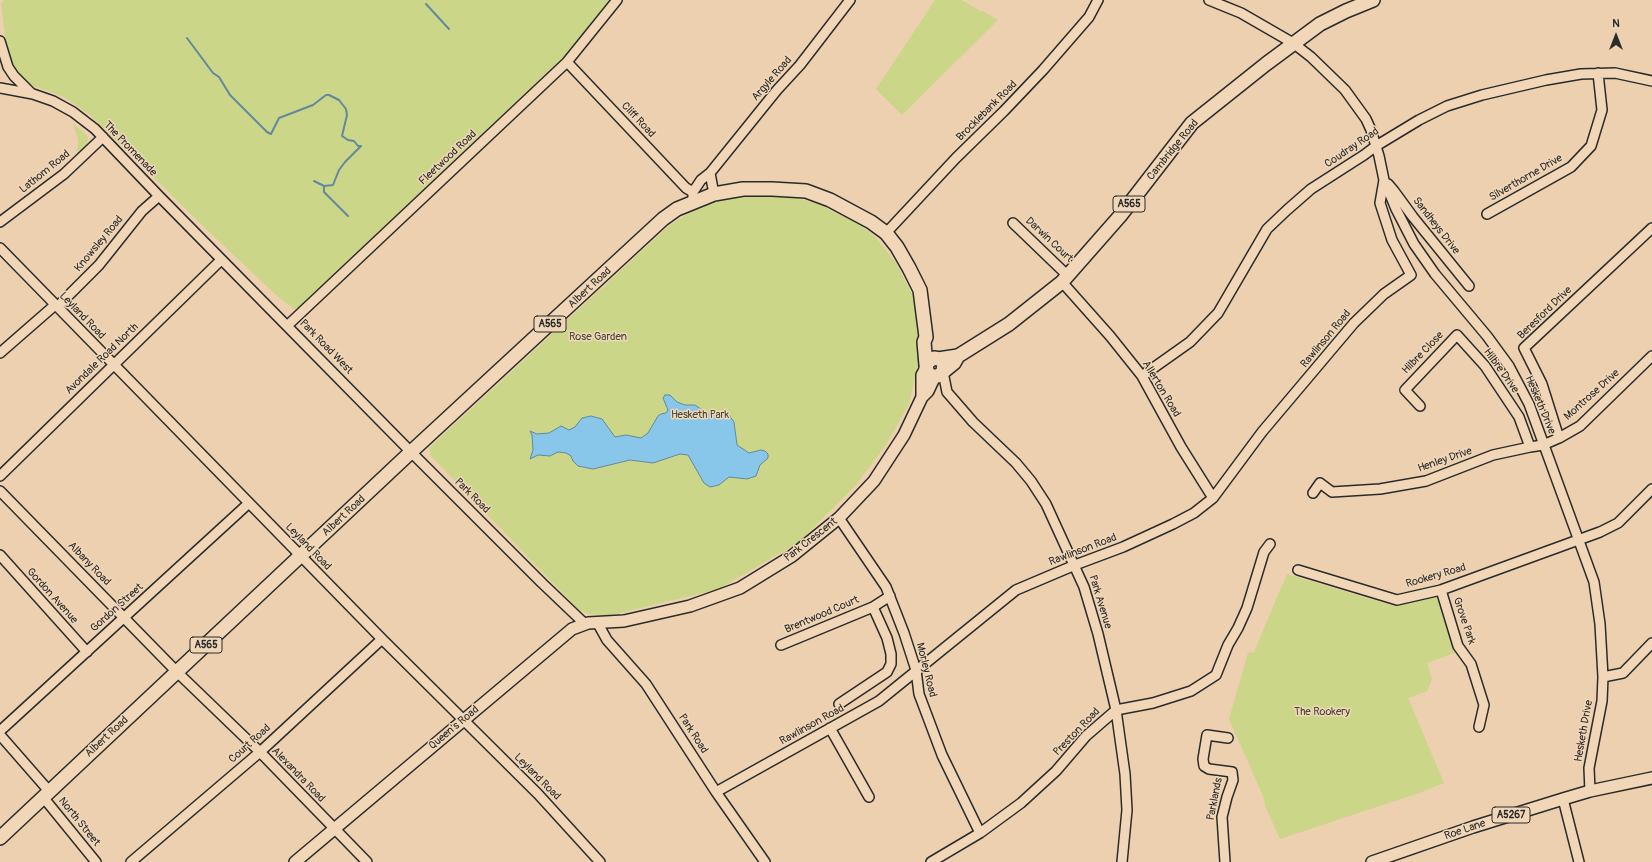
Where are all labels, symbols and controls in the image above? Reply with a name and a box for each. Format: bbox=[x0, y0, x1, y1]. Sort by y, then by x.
north arrow bbox=[1596, 16, 1636, 56]
text: N bbox=[1612, 17, 1620, 30]
street label: Argyle Road bbox=[749, 54, 795, 104]
street label: Brocklebank Road bbox=[954, 78, 1020, 144]
street label: Cliff Road bbox=[618, 100, 658, 140]
street label: Cambridge Road bbox=[1144, 117, 1202, 183]
street label: The Promenade bbox=[100, 119, 160, 179]
street label: Coudray Road bbox=[1322, 125, 1382, 171]
street label: Fleetwood Road bbox=[416, 128, 480, 188]
street label: Lathom Road bbox=[17, 148, 73, 196]
street label: Silverthorne Drive bbox=[1487, 152, 1565, 204]
street label: Sandheys Drive bbox=[1410, 195, 1462, 257]
road number: A565 bbox=[1113, 196, 1145, 212]
street label: Knowsley Road bbox=[72, 213, 126, 275]
street label: Darwin Court bbox=[1022, 215, 1076, 265]
street label: Albert Road bbox=[566, 265, 614, 311]
street label: Beresford Drive bbox=[1515, 284, 1575, 342]
street label: Leyland Road bbox=[56, 290, 108, 342]
street label: Rawlinson Road bbox=[1298, 307, 1354, 371]
road number: A565 bbox=[534, 316, 566, 332]
street label: Park Road West bbox=[297, 317, 355, 377]
street label: Avondale Road North bbox=[63, 321, 141, 397]
street label: Hilbre Close bbox=[1399, 329, 1447, 377]
park label: Rose Garden bbox=[569, 330, 627, 344]
street label: Hilbre Drive bbox=[1480, 346, 1522, 396]
street label: Allerton Road bbox=[1139, 358, 1183, 420]
street label: Montrose Drive bbox=[1562, 367, 1622, 423]
street label: Hesketh Drive bbox=[1522, 374, 1558, 436]
park label: Hesketh Park bbox=[671, 408, 729, 422]
street label: Henley Drive bbox=[1416, 445, 1474, 475]
street label: Park Road bbox=[452, 476, 492, 516]
street label: Albert Road bbox=[320, 493, 368, 539]
street label: Park Crescent bbox=[782, 515, 840, 565]
street label: Leyland Road bbox=[282, 521, 334, 573]
street label: Rawlinson Road bbox=[1047, 531, 1119, 569]
street label: Albany Road bbox=[65, 539, 113, 589]
street label: Rookery Road bbox=[1404, 561, 1468, 591]
street label: Gordon Avenue bbox=[24, 565, 80, 627]
street label: Park Avenue bbox=[1086, 574, 1114, 630]
street label: Gordon Street bbox=[88, 581, 146, 635]
street label: Brentwood Court bbox=[783, 593, 861, 637]
street label: Grove Park bbox=[1450, 596, 1478, 646]
road number: A565 bbox=[190, 637, 222, 653]
street label: Morley Road bbox=[913, 641, 939, 699]
street label: Hesketh Drive bbox=[1572, 699, 1596, 763]
street label: Rawlinson Road bbox=[778, 702, 846, 748]
street label: Queen's Road bbox=[426, 703, 482, 753]
street label: Preston Road bbox=[1051, 705, 1103, 759]
park label: The Rookery bbox=[1294, 705, 1350, 719]
street label: Park Road bbox=[675, 712, 711, 756]
street label: Albert Road bbox=[83, 714, 131, 760]
street label: Court Road bbox=[226, 722, 274, 766]
street label: Alexandra Road bbox=[268, 745, 328, 805]
street label: Leyland Road bbox=[511, 751, 563, 803]
street label: Parklands bbox=[1204, 777, 1226, 821]
street label: North Street bbox=[55, 795, 103, 849]
road number: A5267 bbox=[1492, 807, 1530, 823]
street label: Roe Lane bbox=[1443, 817, 1487, 843]

